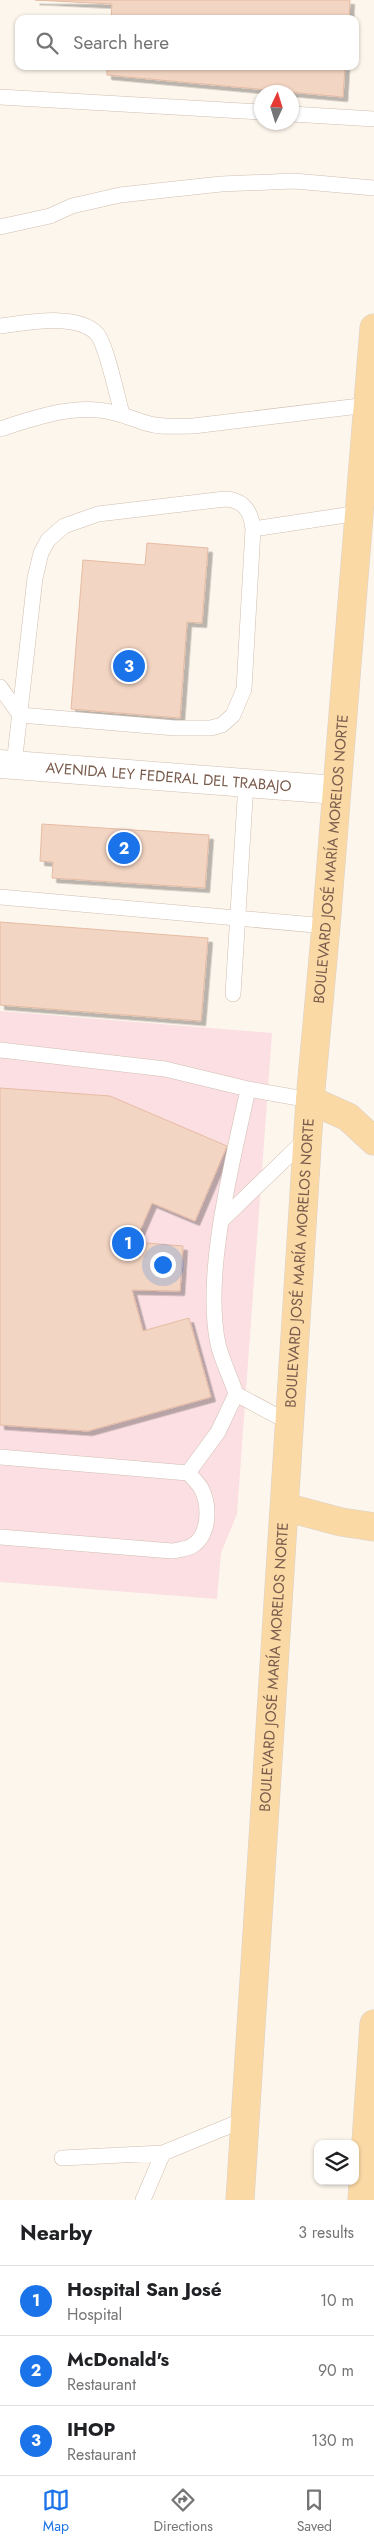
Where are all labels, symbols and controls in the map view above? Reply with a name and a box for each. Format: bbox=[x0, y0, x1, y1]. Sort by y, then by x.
search box bbox=[15, 15, 359, 70]
icon: search bbox=[33, 29, 61, 57]
text: Search here bbox=[73, 29, 169, 56]
north arrow bbox=[254, 85, 299, 130]
pin: 3 bbox=[113, 647, 145, 685]
street label: BOULEVARD JOSÉ MARÍA MORELOS NORTE bbox=[308, 714, 354, 1005]
street label: AVENIDA LEY FEDERAL DEL TRABAJO bbox=[45, 757, 292, 798]
pin: 2 bbox=[108, 829, 140, 867]
street label: BOULEVARD JOSÉ MARÍA MORELOS NORTE bbox=[279, 1118, 320, 1408]
pin: 1 bbox=[112, 1224, 144, 1262]
your location bbox=[150, 1252, 176, 1278]
street label: BOULEVARD JOSÉ MARÍA MORELOS NORTE bbox=[254, 1522, 294, 1812]
map controls bbox=[314, 2140, 359, 2185]
button: layers bbox=[314, 2140, 359, 2185]
text: Nearby bbox=[20, 2218, 92, 2248]
text: 3 results bbox=[298, 2221, 354, 2244]
text: Hospital San José bbox=[67, 2276, 222, 2303]
text: 1 bbox=[32, 2289, 40, 2312]
text: 10 m bbox=[320, 2289, 354, 2312]
text: Hospital bbox=[67, 2303, 122, 2326]
text: McDonald's bbox=[67, 2346, 169, 2373]
text: 2 bbox=[31, 2359, 41, 2382]
text: 90 m bbox=[318, 2359, 354, 2382]
text: Restaurant bbox=[67, 2373, 136, 2396]
text: IHOP bbox=[67, 2416, 115, 2443]
text: 3 bbox=[31, 2429, 41, 2452]
text: 130 m bbox=[311, 2429, 354, 2452]
text: Restaurant bbox=[67, 2443, 136, 2466]
tab: Map bbox=[42, 2486, 70, 2536]
tab: Directions bbox=[154, 2486, 213, 2536]
tab: Saved bbox=[297, 2486, 332, 2536]

